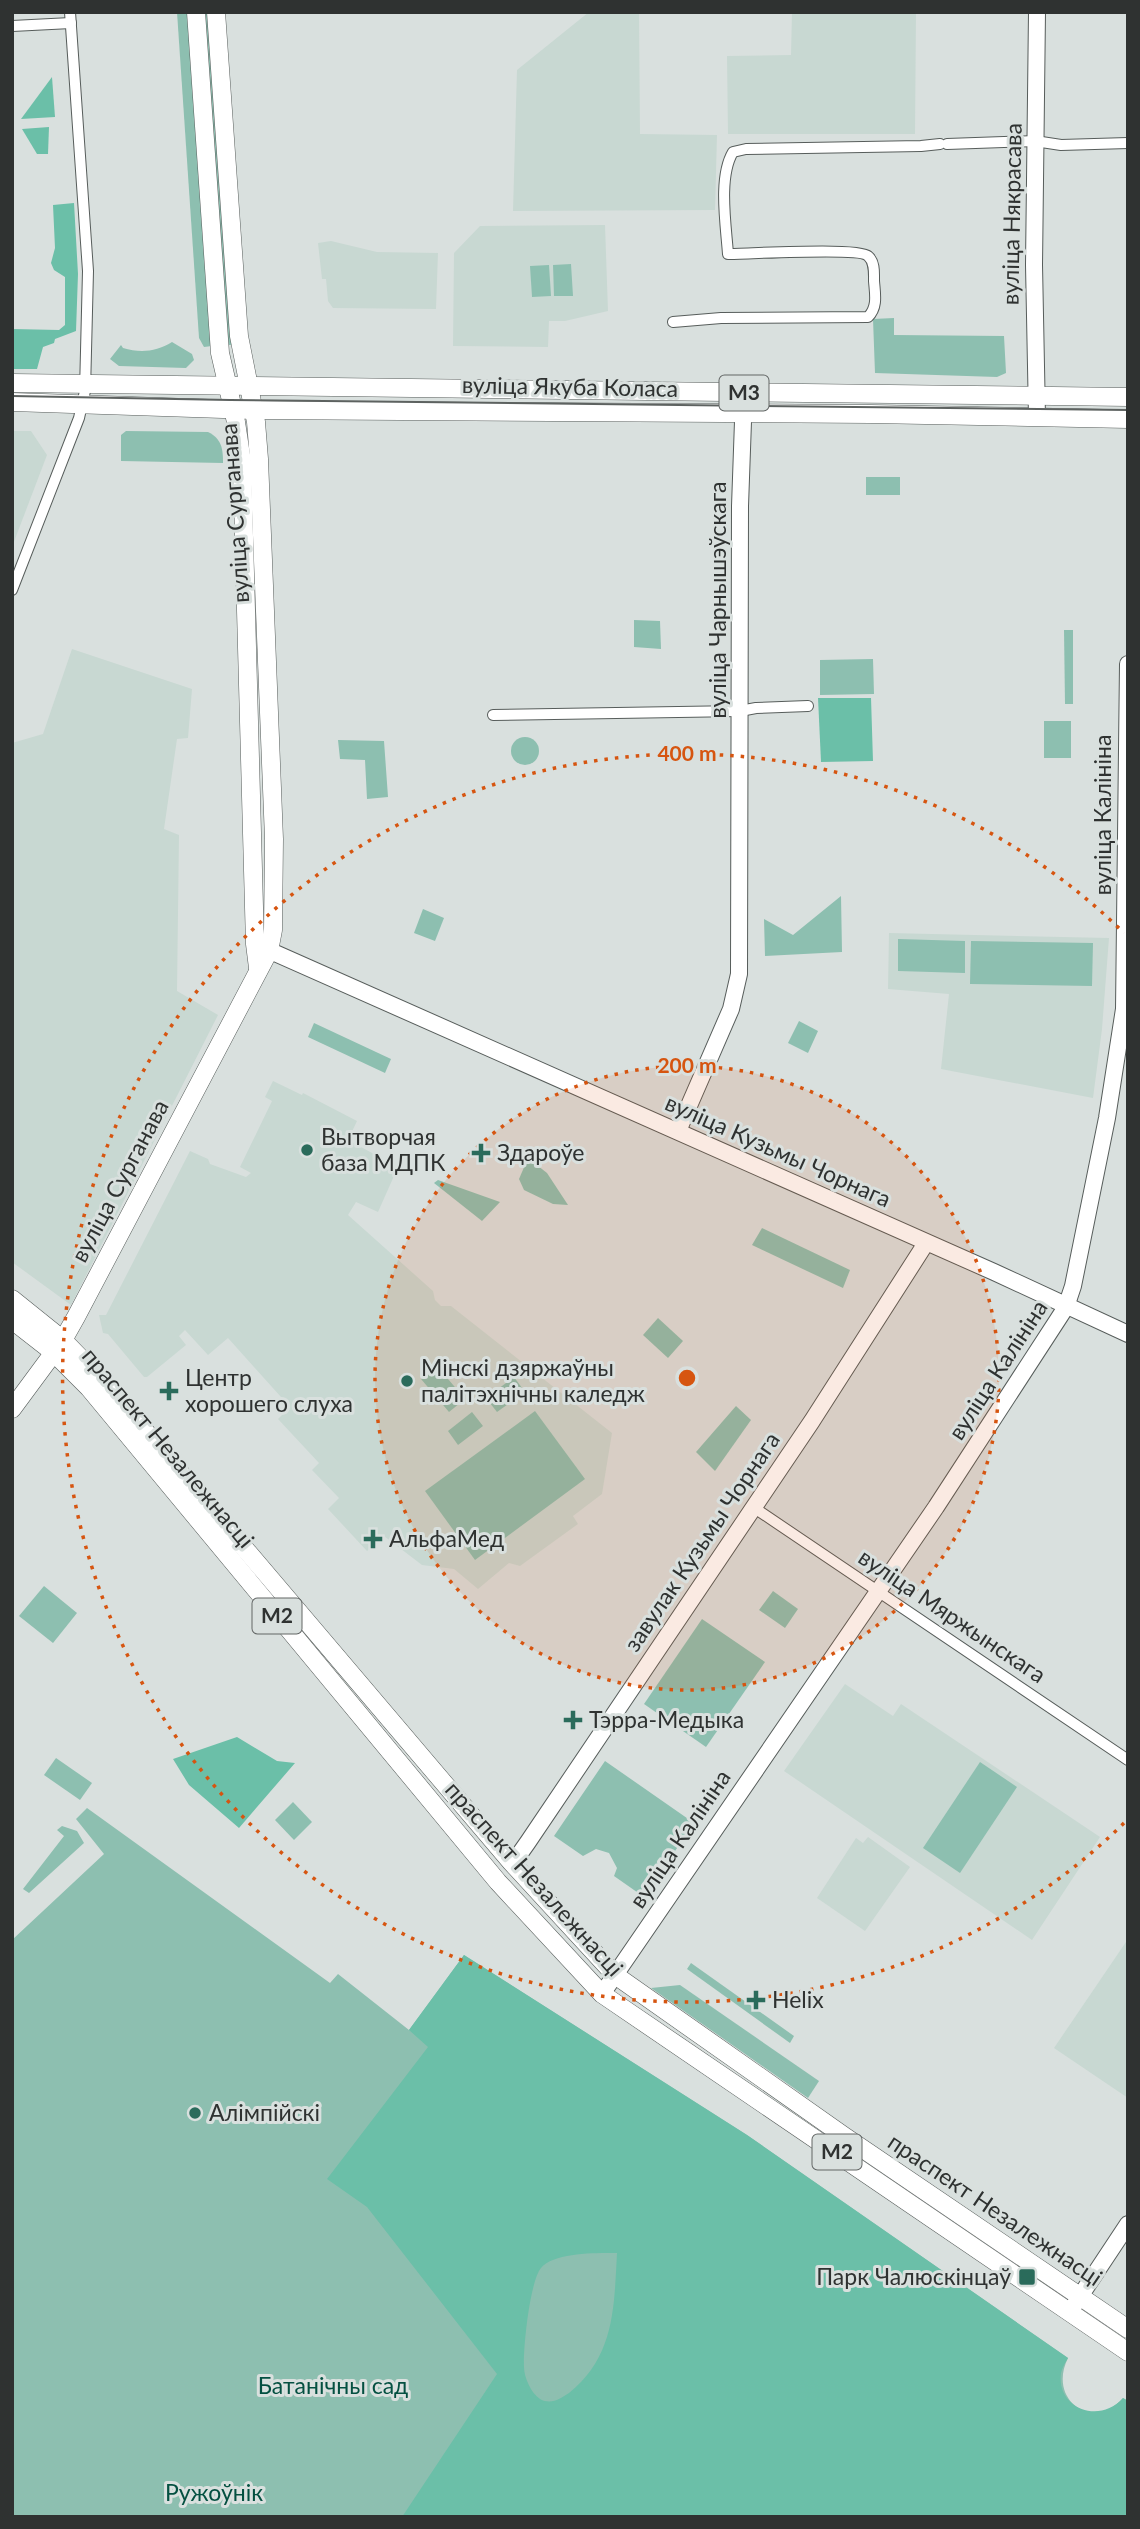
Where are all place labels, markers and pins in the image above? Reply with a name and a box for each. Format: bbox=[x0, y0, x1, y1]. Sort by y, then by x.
place label: Вытворчая база МДПК bbox=[321, 1122, 446, 1176]
place label: Здароўе bbox=[497, 1138, 585, 1166]
marker: Вытворчая база МДПК bbox=[299, 1142, 315, 1158]
marker: Здароўе bbox=[471, 1143, 491, 1163]
place label: Мінскі дзяржаўны палітэхнічны каледж bbox=[421, 1353, 645, 1407]
place label: Центр хорошего слуха bbox=[185, 1363, 353, 1417]
centre of rings bbox=[675, 1366, 699, 1390]
marker: Мінскі дзяржаўны палітэхнічны каледж bbox=[399, 1373, 415, 1389]
marker: Центр хорошего слуха bbox=[159, 1381, 179, 1401]
place label: АльфаМед bbox=[389, 1524, 504, 1552]
marker: АльфаМед bbox=[363, 1529, 383, 1549]
place label: Тэрра-Медыка bbox=[589, 1705, 744, 1733]
marker: Тэрра-Медыка bbox=[563, 1710, 583, 1730]
place label: Helix bbox=[772, 1985, 824, 2013]
marker: Helix bbox=[746, 1990, 766, 2010]
place label: Алімпійскі bbox=[209, 2098, 320, 2126]
marker: Алімпійскі bbox=[187, 2105, 203, 2121]
place label: Парк Чалюскінцаў bbox=[816, 2262, 1011, 2290]
marker: Парк Чалюскінцаў bbox=[1017, 2267, 1037, 2287]

